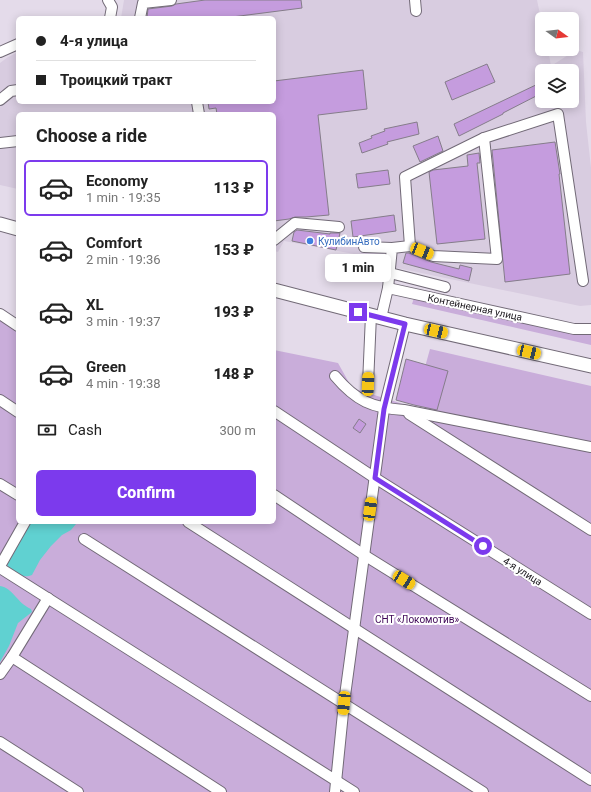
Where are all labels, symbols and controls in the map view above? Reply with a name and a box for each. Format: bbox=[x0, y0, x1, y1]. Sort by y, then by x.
north arrow bbox=[535, 12, 579, 56]
map controls bbox=[535, 12, 579, 108]
text: 4-я улица bbox=[60, 32, 128, 50]
button: layers bbox=[535, 64, 579, 108]
text: Троицкий тракт bbox=[60, 71, 173, 89]
text: Choose a ride bbox=[36, 125, 147, 146]
icon: car bbox=[38, 170, 74, 206]
text: Economy bbox=[86, 172, 148, 190]
text: 113 ₽ bbox=[214, 179, 254, 197]
text: 1 min · 19:35 bbox=[86, 190, 161, 205]
icon: car bbox=[38, 232, 74, 268]
text: Comfort bbox=[86, 234, 142, 252]
marker: КулибинАвто bbox=[305, 236, 315, 246]
place label: КулибинАвто bbox=[318, 236, 380, 247]
text: 153 ₽ bbox=[214, 241, 254, 259]
car bbox=[409, 241, 435, 261]
text: 2 min · 19:36 bbox=[86, 252, 161, 267]
callout: 1 min bbox=[325, 254, 391, 282]
text: 1 min bbox=[342, 260, 374, 275]
street label: Контейнерная улица bbox=[427, 292, 523, 323]
icon: car bbox=[38, 294, 74, 330]
text: XL bbox=[86, 296, 104, 314]
text: 193 ₽ bbox=[214, 303, 254, 321]
route end bbox=[349, 303, 367, 321]
text: 3 min · 19:37 bbox=[86, 314, 161, 329]
car bbox=[423, 322, 449, 340]
car bbox=[516, 343, 542, 361]
icon: car bbox=[38, 356, 74, 392]
text: Green bbox=[86, 358, 126, 376]
text: 148 ₽ bbox=[214, 365, 254, 383]
car bbox=[362, 372, 374, 396]
text: 4 min · 19:38 bbox=[86, 376, 161, 391]
icon: cash bbox=[36, 419, 58, 441]
text: Cash bbox=[68, 421, 102, 439]
text: 300 m bbox=[219, 423, 256, 438]
button: Confirm bbox=[36, 470, 256, 516]
car bbox=[362, 496, 378, 522]
route start bbox=[474, 537, 492, 555]
street label: 4-я улица bbox=[501, 555, 544, 588]
car bbox=[391, 569, 417, 591]
park label: СНТ «Локомотив» bbox=[375, 614, 459, 625]
car bbox=[337, 691, 351, 715]

